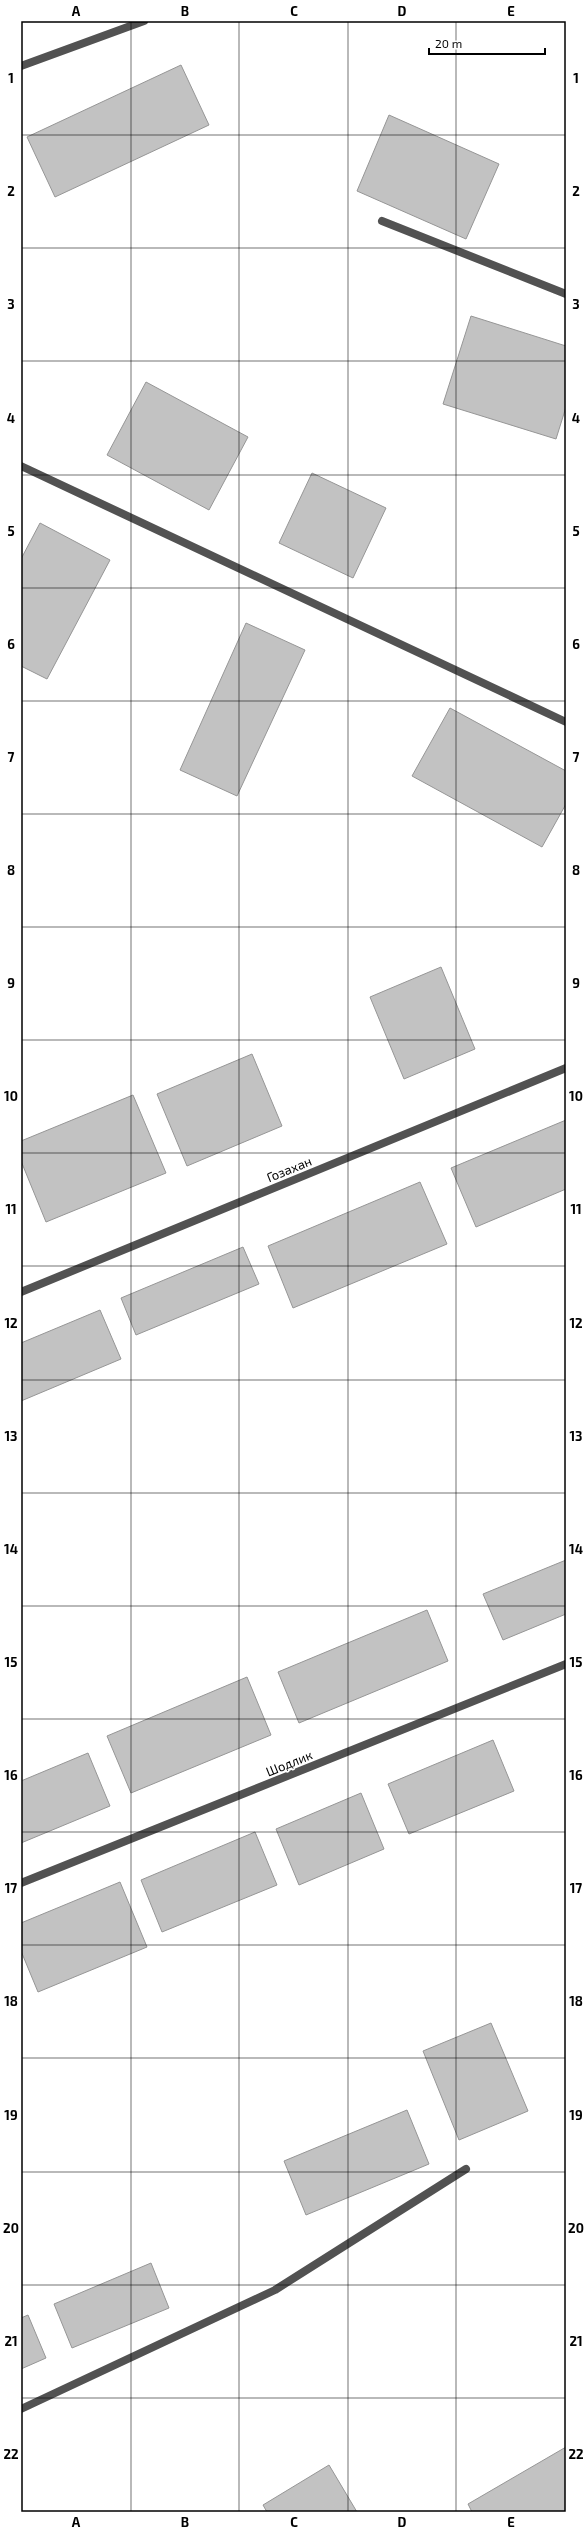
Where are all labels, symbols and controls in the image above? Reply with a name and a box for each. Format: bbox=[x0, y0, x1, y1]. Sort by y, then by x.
text: A bbox=[72, 3, 81, 19]
text: B bbox=[181, 3, 189, 19]
text: C bbox=[290, 3, 298, 19]
text: D bbox=[398, 3, 407, 19]
text: E bbox=[507, 3, 515, 19]
scale bar bbox=[429, 30, 545, 56]
text: 20 m bbox=[435, 36, 462, 50]
text: 1 bbox=[8, 70, 14, 86]
text: 1 bbox=[573, 70, 579, 86]
text: 2 bbox=[7, 183, 15, 199]
text: 2 bbox=[572, 183, 580, 199]
text: 3 bbox=[7, 296, 15, 312]
text: 3 bbox=[572, 296, 580, 312]
text: 4 bbox=[7, 410, 15, 426]
text: 4 bbox=[572, 410, 580, 426]
text: 5 bbox=[7, 523, 15, 539]
text: 5 bbox=[572, 523, 580, 539]
text: 6 bbox=[7, 636, 15, 652]
text: 6 bbox=[572, 636, 580, 652]
text: 7 bbox=[8, 749, 15, 765]
text: 7 bbox=[573, 749, 580, 765]
text: 8 bbox=[7, 862, 15, 878]
text: 8 bbox=[572, 862, 580, 878]
text: 9 bbox=[7, 975, 15, 991]
text: 9 bbox=[572, 975, 580, 991]
text: 10 bbox=[4, 1088, 18, 1104]
text: 10 bbox=[569, 1088, 583, 1104]
street label: Гозахан bbox=[264, 1153, 314, 1185]
text: 11 bbox=[5, 1201, 17, 1217]
text: 11 bbox=[570, 1201, 582, 1217]
text: 12 bbox=[4, 1315, 18, 1331]
text: 12 bbox=[569, 1315, 583, 1331]
text: 13 bbox=[5, 1428, 18, 1444]
text: 13 bbox=[570, 1428, 583, 1444]
text: 14 bbox=[4, 1541, 18, 1557]
text: 14 bbox=[569, 1541, 583, 1557]
text: 15 bbox=[5, 1654, 17, 1670]
text: 15 bbox=[570, 1654, 582, 1670]
street label: Шодлик bbox=[263, 1746, 315, 1780]
text: 16 bbox=[4, 1767, 18, 1783]
text: 16 bbox=[569, 1767, 583, 1783]
text: 17 bbox=[5, 1880, 17, 1896]
text: 17 bbox=[570, 1880, 582, 1896]
text: 18 bbox=[4, 1993, 18, 2009]
text: 18 bbox=[569, 1993, 583, 2009]
text: 19 bbox=[4, 2107, 18, 2123]
text: 19 bbox=[569, 2107, 583, 2123]
text: 20 bbox=[3, 2220, 19, 2236]
text: 20 bbox=[568, 2220, 584, 2236]
text: 21 bbox=[4, 2333, 18, 2349]
text: 21 bbox=[569, 2333, 583, 2349]
text: 22 bbox=[3, 2446, 19, 2462]
text: 22 bbox=[568, 2446, 584, 2462]
text: A bbox=[72, 2514, 81, 2530]
text: B bbox=[181, 2514, 189, 2530]
text: C bbox=[290, 2514, 298, 2530]
text: D bbox=[398, 2514, 407, 2530]
text: E bbox=[507, 2514, 515, 2530]

